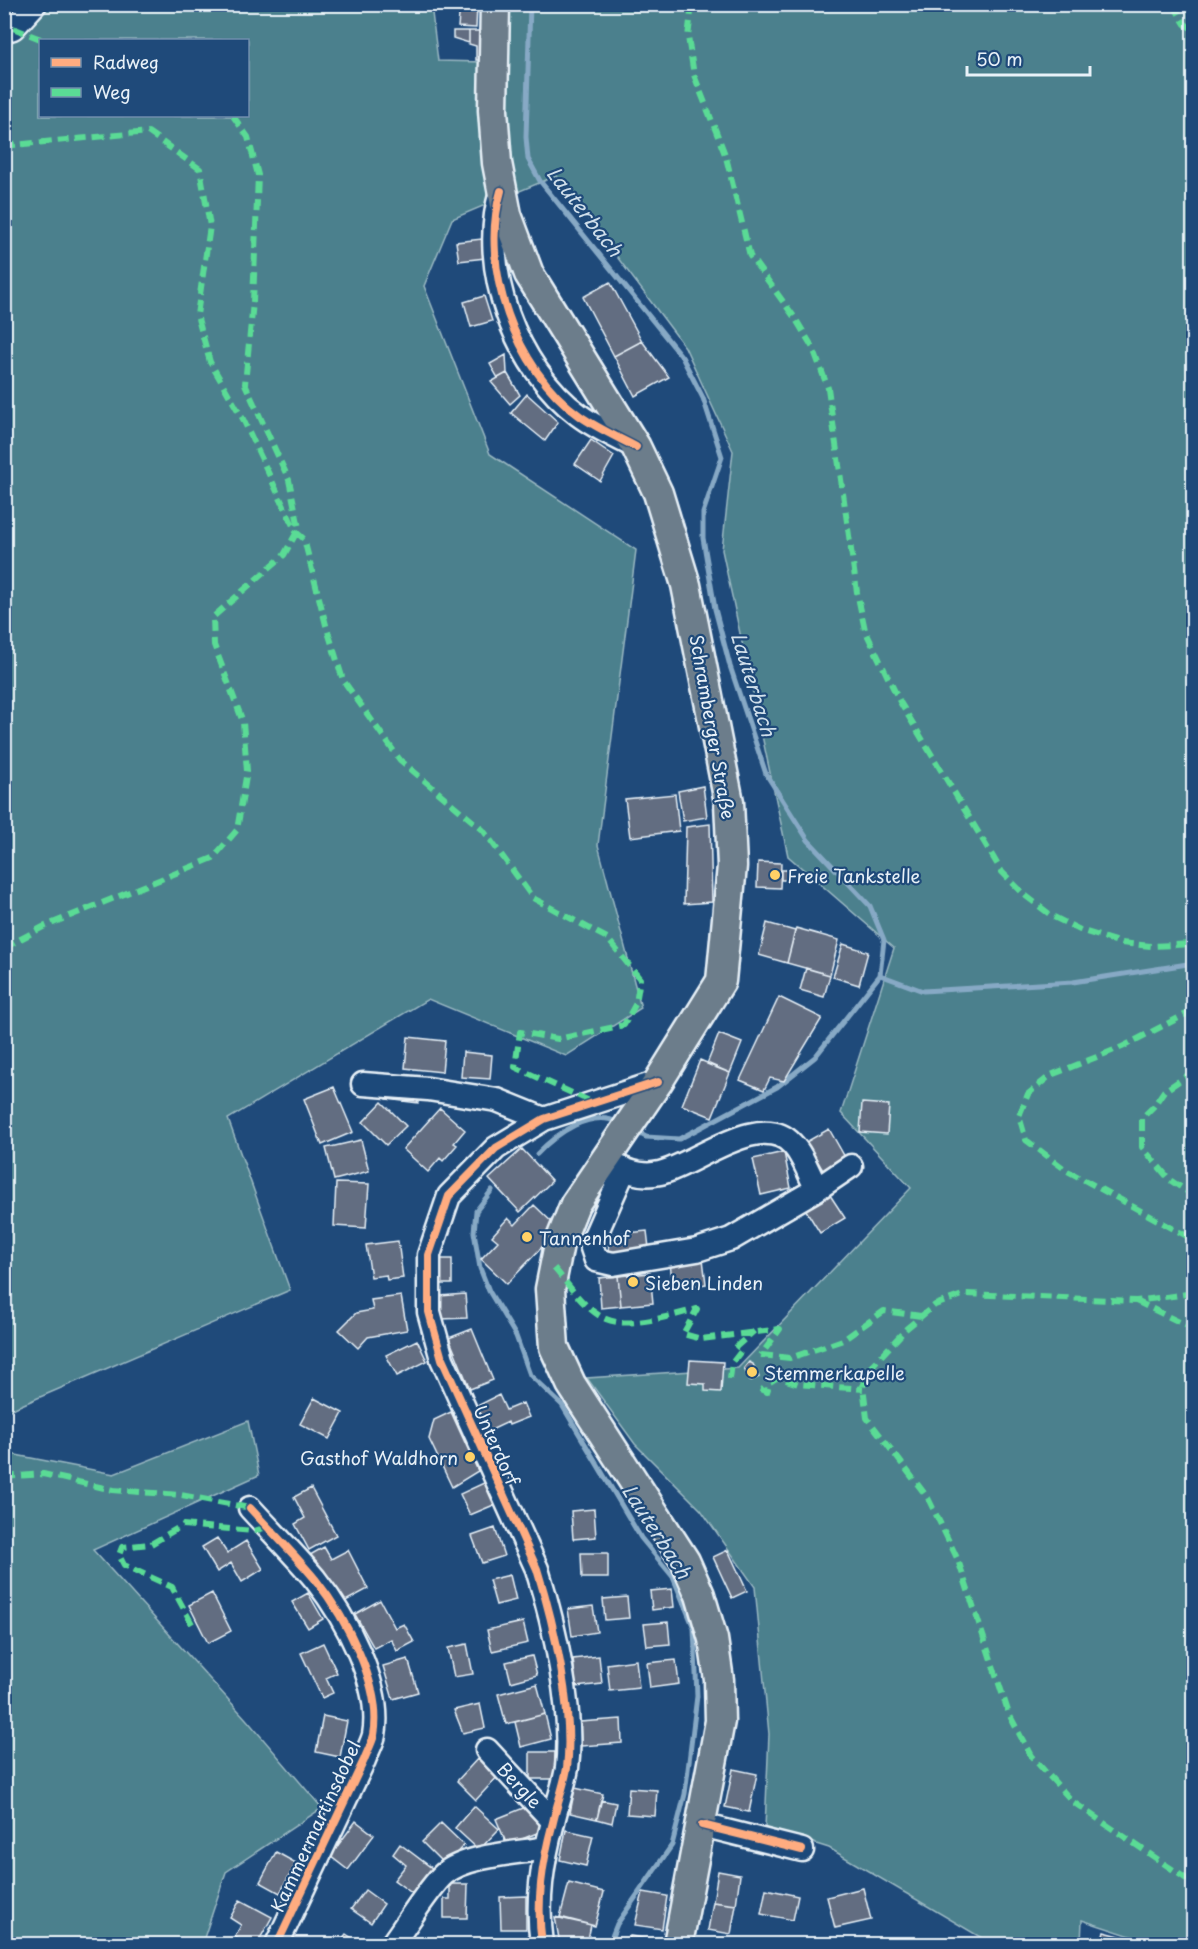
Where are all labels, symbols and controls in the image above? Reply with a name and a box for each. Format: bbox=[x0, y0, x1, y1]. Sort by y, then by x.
legend bbox=[39, 39, 249, 117]
scale bar bbox=[967, 39, 1090, 77]
text: 50 m bbox=[976, 45, 1023, 72]
text: Radweg bbox=[93, 48, 159, 75]
text: Weg bbox=[93, 78, 131, 105]
water label: Lauterbach bbox=[540, 159, 630, 263]
water label: Lauterbach bbox=[724, 628, 784, 740]
street label: Schramberger Straße bbox=[683, 633, 743, 821]
place label: Freie Tankstelle bbox=[787, 862, 920, 889]
marker: Freie Tankstelle bbox=[768, 868, 782, 882]
place label: Tannenhof bbox=[539, 1224, 632, 1251]
marker: Tannenhof bbox=[520, 1230, 534, 1244]
place label: Sieben Linden bbox=[645, 1269, 763, 1296]
marker: Sieben Linden bbox=[626, 1275, 640, 1289]
place label: Stemmerkapelle bbox=[764, 1359, 905, 1386]
marker: Stemmerkapelle bbox=[745, 1365, 759, 1379]
street label: Unterdorf bbox=[467, 1400, 528, 1492]
place label: Gasthof Waldhorn bbox=[300, 1444, 458, 1471]
marker: Gasthof Waldhorn bbox=[463, 1450, 477, 1464]
water label: Lauterbach bbox=[615, 1478, 699, 1585]
street label: Kammermartinsdobel bbox=[263, 1736, 367, 1916]
street label: Bergle bbox=[491, 1756, 549, 1814]

